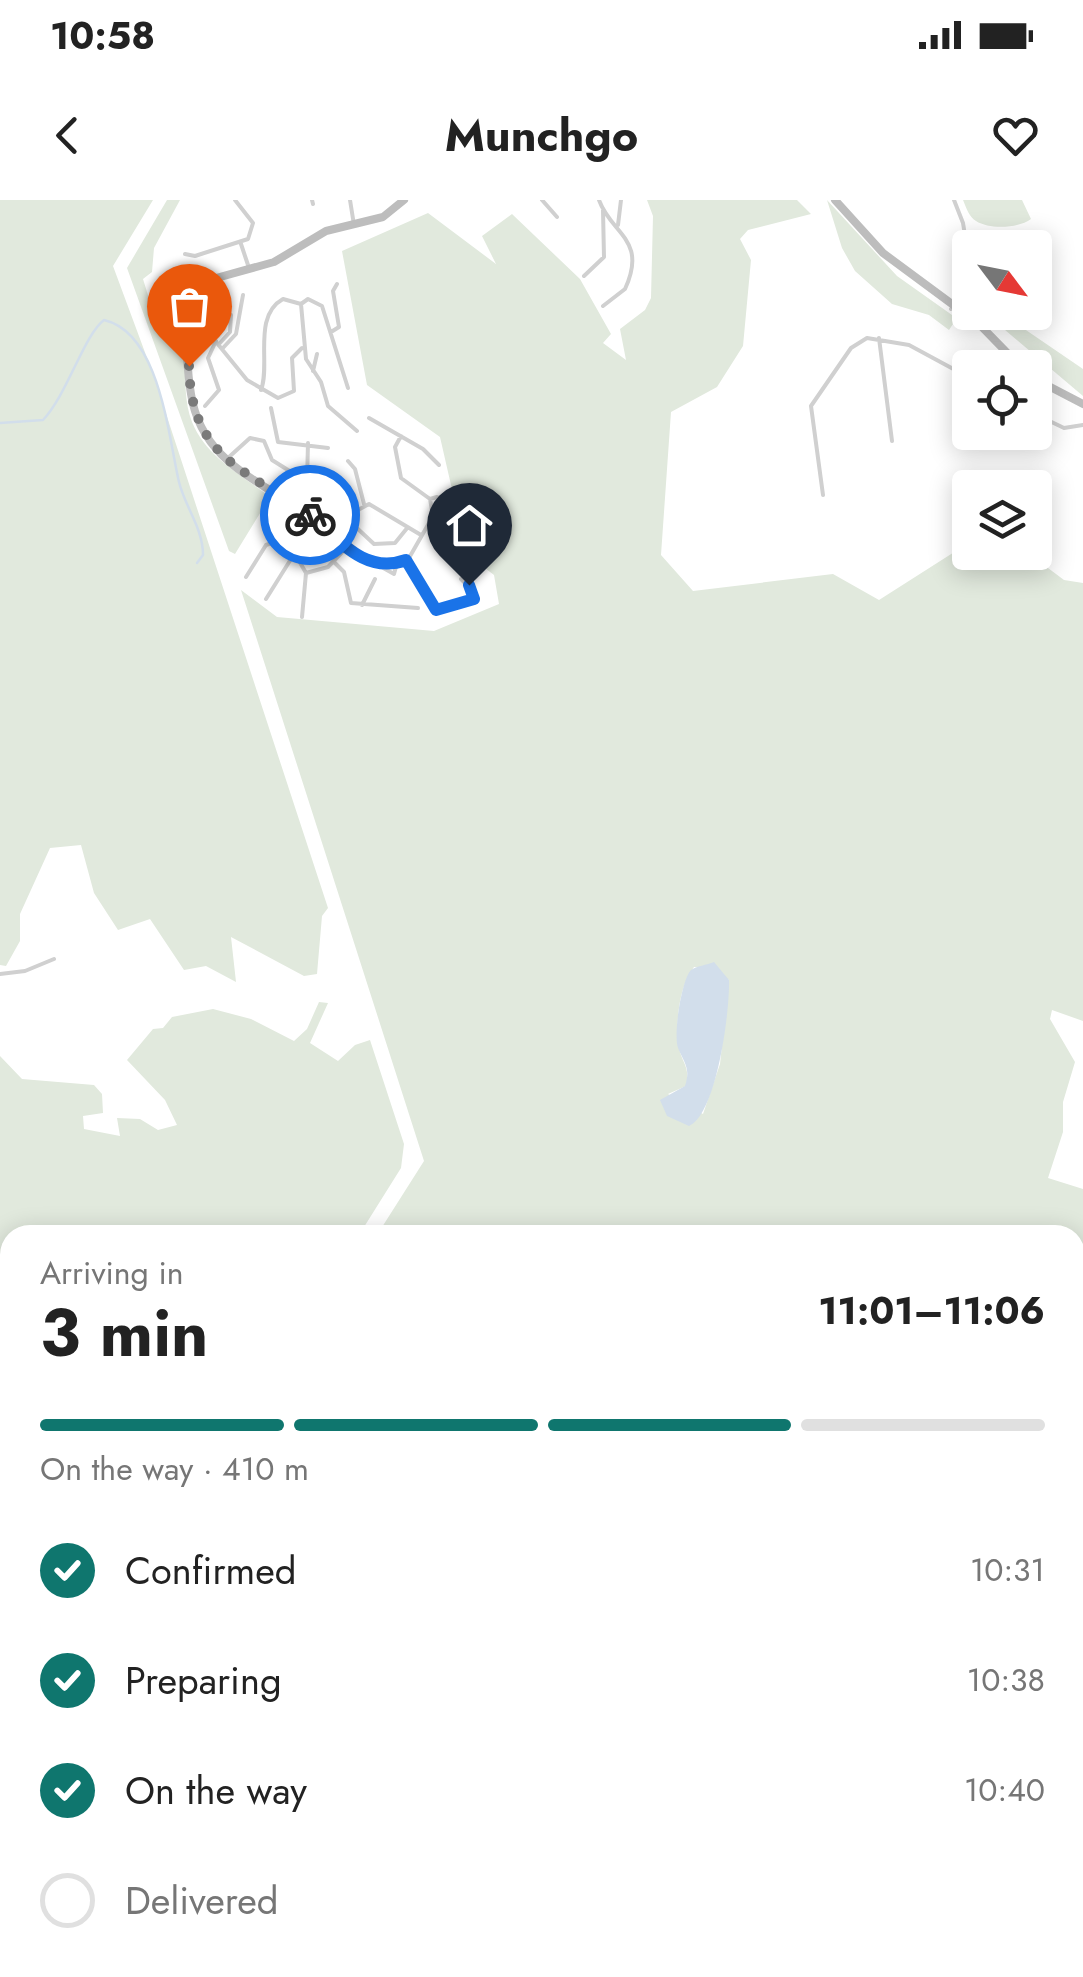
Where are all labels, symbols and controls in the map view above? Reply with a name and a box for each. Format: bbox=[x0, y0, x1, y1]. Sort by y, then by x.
text: 10:58 bbox=[50, 8, 155, 63]
text: Munchgo bbox=[445, 103, 638, 168]
icon: back bbox=[40, 108, 95, 163]
icon: heart bbox=[988, 108, 1043, 163]
north arrow bbox=[952, 230, 1052, 330]
map controls bbox=[952, 230, 1052, 570]
pin bbox=[147, 264, 232, 367]
icon: bag bbox=[162, 279, 217, 334]
button: locate bbox=[952, 350, 1052, 450]
courier bbox=[260, 465, 360, 565]
button: layers bbox=[952, 470, 1052, 570]
pin bbox=[427, 483, 512, 586]
icon: bike bbox=[283, 488, 338, 543]
icon: home bbox=[442, 498, 497, 553]
text: Arriving in bbox=[40, 1250, 184, 1296]
text: 11:01–11:06 bbox=[818, 1283, 1045, 1338]
text: 3 min bbox=[40, 1286, 208, 1380]
text: On the way · 410 m bbox=[40, 1446, 309, 1492]
icon: check bbox=[40, 1543, 95, 1598]
text: Confirmed bbox=[125, 1543, 296, 1598]
text: 10:31 bbox=[970, 1547, 1045, 1593]
icon: check bbox=[40, 1653, 95, 1708]
text: Preparing bbox=[125, 1653, 282, 1708]
text: 10:38 bbox=[967, 1657, 1045, 1703]
icon: check bbox=[40, 1763, 95, 1818]
text: On the way bbox=[125, 1763, 307, 1818]
text: 10:40 bbox=[964, 1767, 1045, 1813]
text: Delivered bbox=[125, 1873, 278, 1928]

